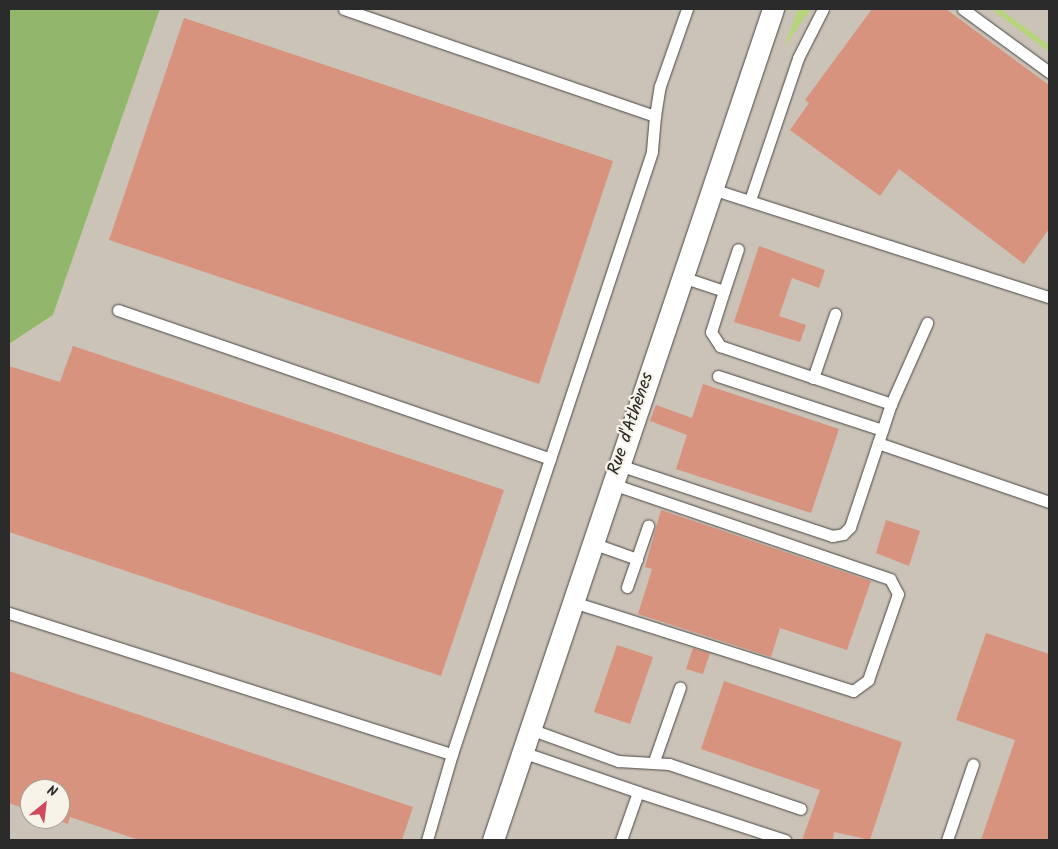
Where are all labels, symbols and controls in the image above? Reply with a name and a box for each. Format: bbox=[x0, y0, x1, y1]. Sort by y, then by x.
street label: Rue d'Athènes bbox=[604, 370, 660, 478]
north arrow bbox=[20, 779, 70, 829]
text: N bbox=[43, 780, 61, 804]

